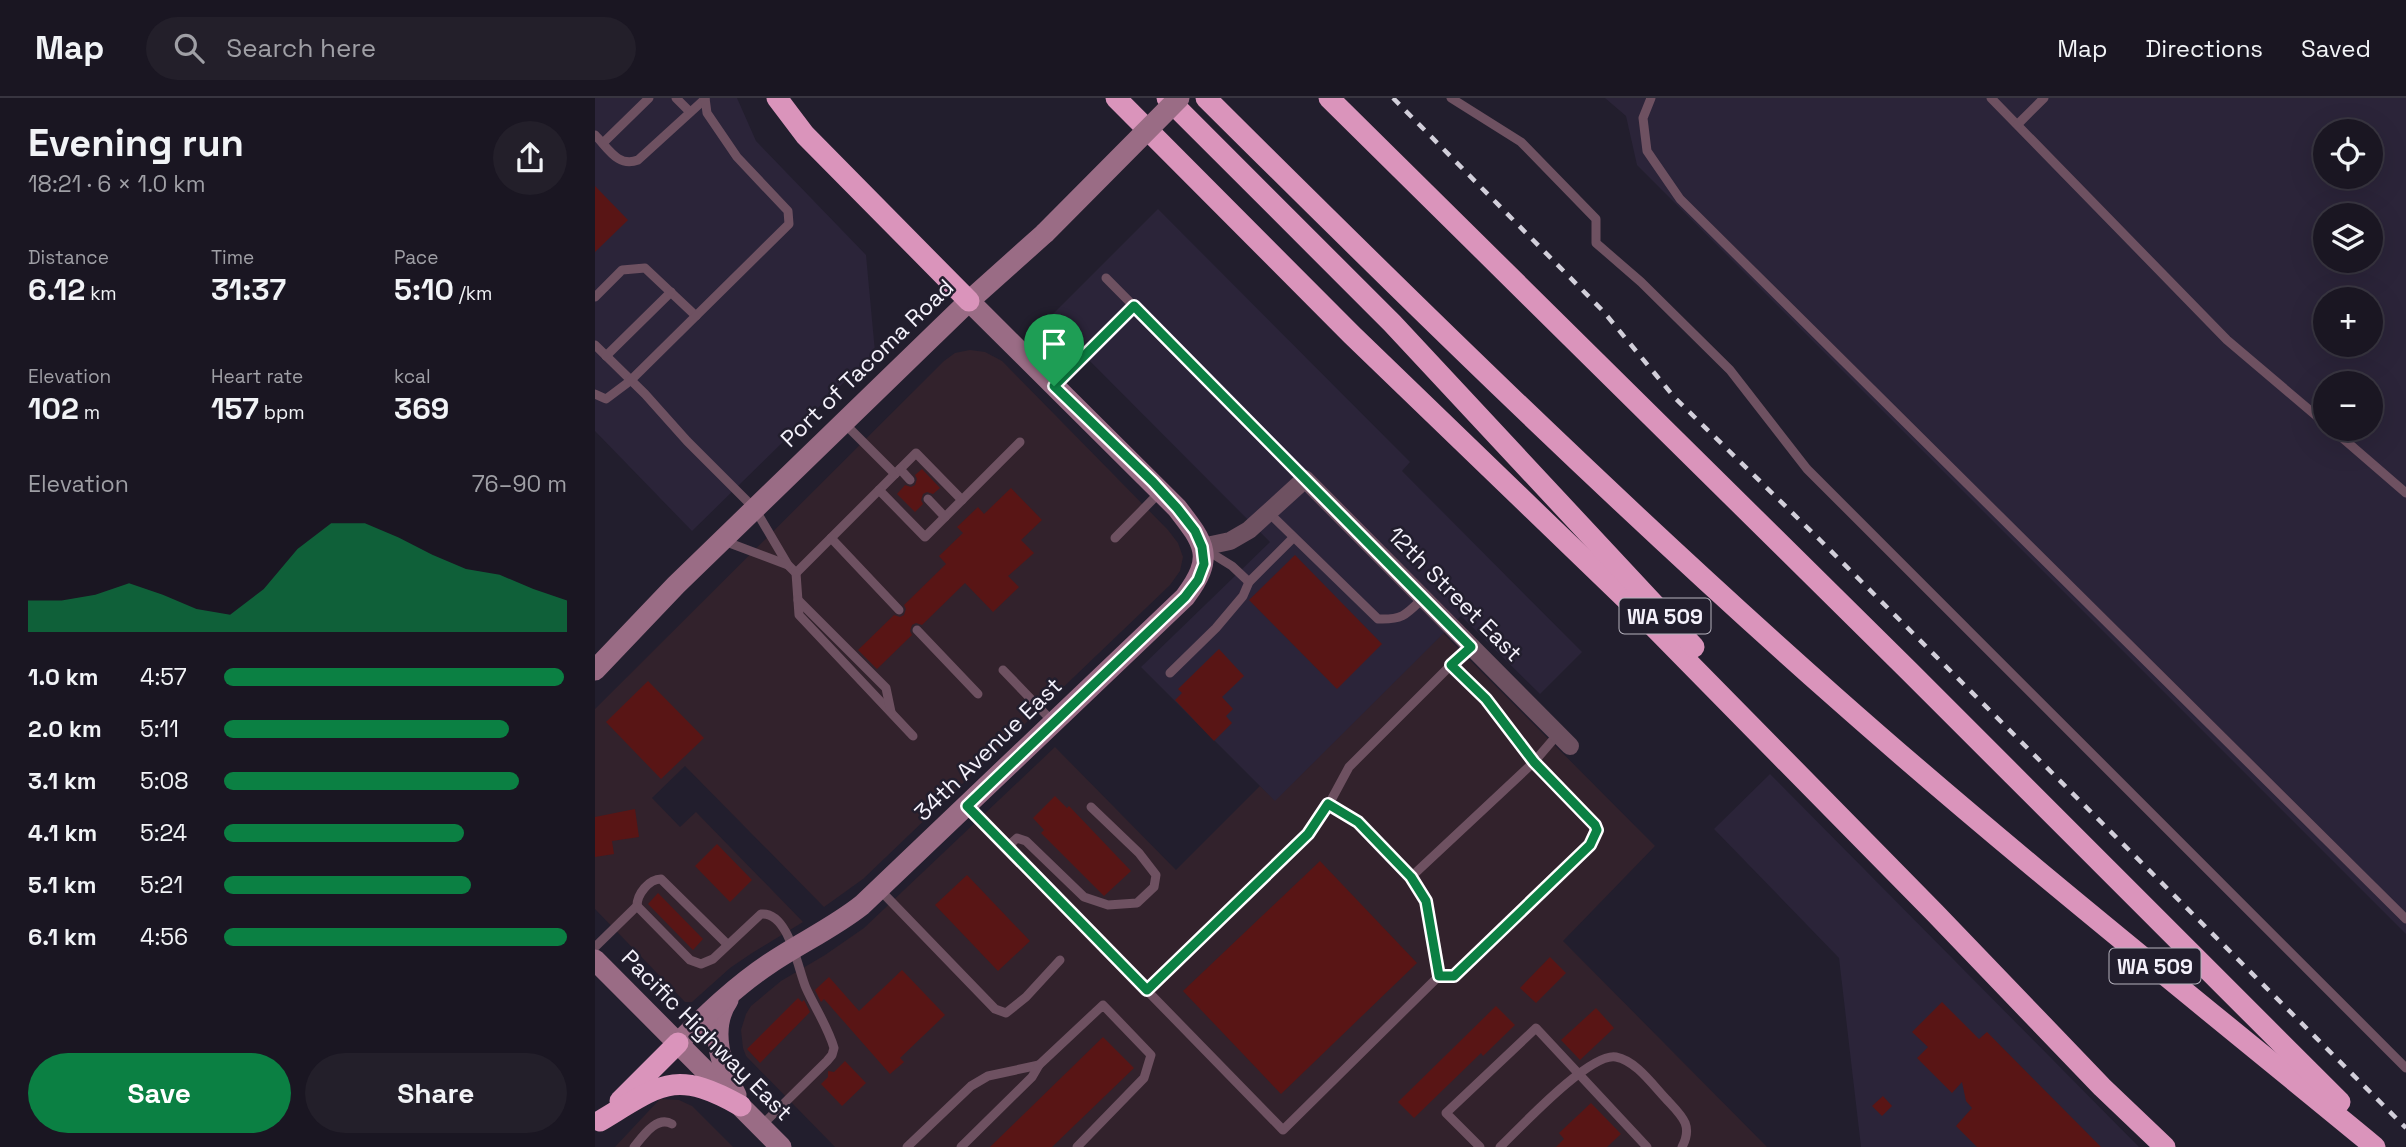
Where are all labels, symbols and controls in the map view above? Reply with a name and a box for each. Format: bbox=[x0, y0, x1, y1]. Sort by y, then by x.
search box bbox=[146, 17, 636, 80]
text: Map bbox=[35, 27, 104, 69]
icon: search bbox=[170, 29, 208, 67]
text: Search here bbox=[226, 31, 376, 65]
text: Map bbox=[2057, 33, 2107, 64]
text: Directions bbox=[2145, 33, 2263, 64]
text: Saved bbox=[2301, 33, 2371, 64]
text: Evening run bbox=[28, 119, 244, 167]
map controls bbox=[2313, 119, 2383, 441]
button: locate bbox=[2313, 119, 2383, 189]
button: share bbox=[493, 121, 567, 195]
text: 18:21 · 6 × 1.0 km bbox=[28, 169, 205, 199]
button: layers bbox=[2313, 203, 2383, 273]
text: Distance bbox=[28, 245, 109, 270]
text: Time bbox=[211, 245, 254, 270]
text: Pace bbox=[394, 245, 438, 270]
text: 6.12 bbox=[28, 270, 85, 309]
text: 31:37 bbox=[211, 270, 286, 309]
text: 5:10 bbox=[394, 270, 454, 309]
street label: Port of Tacoma Road bbox=[774, 272, 960, 454]
text: km bbox=[85, 281, 117, 306]
text: /km bbox=[454, 281, 492, 306]
button: + bbox=[2313, 287, 2383, 357]
pin bbox=[1024, 314, 1084, 386]
icon: arrive bbox=[1035, 325, 1073, 363]
text: Elevation bbox=[28, 364, 111, 389]
text: Heart rate bbox=[211, 364, 303, 389]
text: kcal bbox=[394, 364, 431, 389]
button: − bbox=[2313, 371, 2383, 441]
text: 102 bbox=[28, 389, 79, 428]
text: 157 bbox=[211, 389, 259, 428]
text: 369 bbox=[394, 389, 449, 428]
text: m bbox=[79, 400, 100, 425]
text: bpm bbox=[259, 400, 305, 425]
text: Elevation bbox=[28, 469, 129, 499]
text: 76–90 m bbox=[472, 469, 567, 499]
street label: 12th Street East bbox=[1381, 520, 1529, 668]
road number: WA 509 bbox=[1619, 598, 1711, 634]
text: 1.0 km bbox=[28, 662, 98, 692]
text: 4:57 bbox=[140, 662, 187, 692]
street label: 34th Avenue East bbox=[908, 671, 1068, 827]
text: 2.0 km bbox=[28, 714, 102, 744]
text: 5:11 bbox=[140, 714, 179, 744]
text: 3.1 km bbox=[28, 766, 97, 796]
text: 5:08 bbox=[140, 766, 189, 796]
text: 4.1 km bbox=[28, 818, 97, 848]
text: 5:24 bbox=[140, 818, 187, 848]
text: 5.1 km bbox=[28, 870, 96, 900]
text: 5:21 bbox=[140, 870, 183, 900]
text: 6.1 km bbox=[28, 922, 97, 952]
text: 4:56 bbox=[140, 922, 188, 952]
street label: Pacific Highway East bbox=[615, 943, 799, 1127]
road number: WA 509 bbox=[2109, 948, 2201, 984]
button: Save bbox=[28, 1053, 291, 1133]
button: Share bbox=[305, 1053, 567, 1133]

